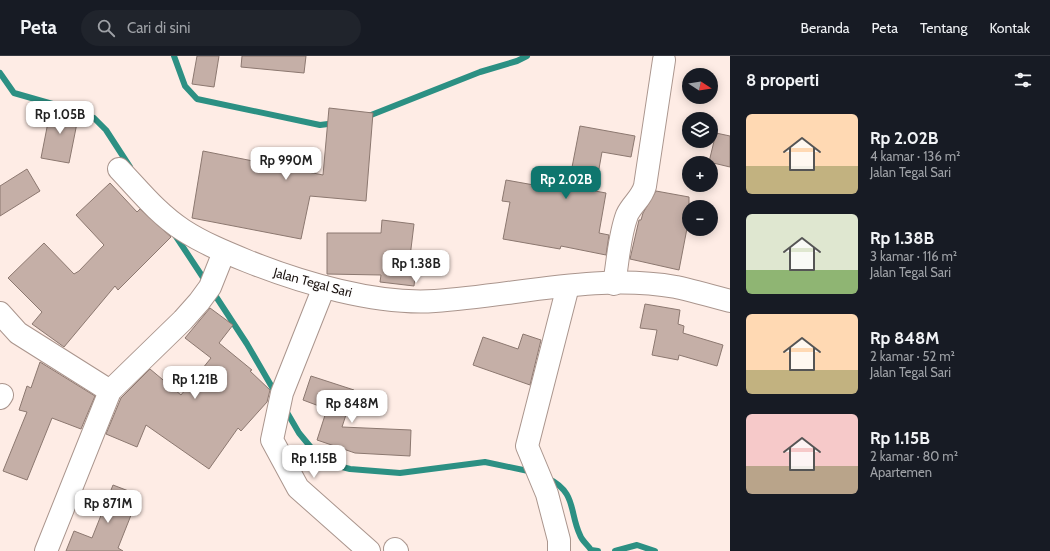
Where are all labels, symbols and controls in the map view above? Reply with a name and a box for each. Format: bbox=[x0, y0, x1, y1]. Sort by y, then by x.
search box bbox=[81, 10, 361, 46]
text: Peta bbox=[20, 16, 57, 39]
icon: search bbox=[95, 17, 117, 39]
text: Cari di sini bbox=[127, 19, 190, 37]
text: Beranda bbox=[801, 19, 850, 37]
text: Peta bbox=[872, 19, 898, 37]
text: Tentang bbox=[920, 19, 967, 37]
text: Kontak bbox=[989, 19, 1030, 37]
north arrow bbox=[682, 68, 718, 104]
map controls bbox=[682, 68, 718, 236]
icon: filters bbox=[1012, 69, 1034, 91]
text: 8 properti bbox=[746, 70, 819, 90]
pin: Rp 1.05B bbox=[19, 101, 101, 135]
text: Rp 1.05B bbox=[35, 106, 85, 122]
button: layers bbox=[682, 112, 718, 148]
text: Rp 2.02B bbox=[870, 128, 938, 148]
icon: home bbox=[778, 130, 826, 178]
pin: Rp 990M bbox=[249, 147, 323, 181]
text: 4 kamar · 136 m² bbox=[870, 148, 960, 164]
text: Rp 990M bbox=[259, 152, 313, 168]
button: + bbox=[682, 156, 718, 192]
text: Jalan Tegal Sari bbox=[870, 164, 951, 180]
pin: Rp 2.02B bbox=[525, 166, 607, 200]
text: Rp 2.02B bbox=[540, 171, 592, 187]
button: − bbox=[682, 200, 718, 236]
text: Rp 1.38B bbox=[870, 228, 934, 248]
icon: home bbox=[778, 230, 826, 278]
text: 3 kamar · 116 m² bbox=[870, 248, 957, 264]
pin: Rp 1.38B bbox=[375, 250, 457, 284]
text: Rp 1.38B bbox=[391, 255, 441, 271]
street label: Jalan Tegal Sari bbox=[271, 264, 354, 300]
text: Jalan Tegal Sari bbox=[870, 264, 951, 280]
text: Rp 848M bbox=[870, 328, 939, 348]
icon: home bbox=[778, 330, 826, 378]
text: 2 kamar · 52 m² bbox=[870, 348, 955, 364]
text: Jalan Tegal Sari bbox=[870, 364, 951, 380]
pin: Rp 1.21B bbox=[154, 366, 236, 400]
text: Rp 1.21B bbox=[172, 371, 218, 387]
pin: Rp 848M bbox=[315, 390, 389, 424]
text: Rp 848M bbox=[325, 395, 379, 411]
text: Rp 1.15B bbox=[870, 428, 930, 448]
icon: home bbox=[778, 430, 826, 478]
pin: Rp 1.15B bbox=[273, 445, 355, 479]
text: 2 kamar · 80 m² bbox=[870, 448, 958, 464]
text: Rp 1.15B bbox=[291, 450, 337, 466]
text: Apartemen bbox=[870, 464, 932, 480]
pin: Rp 871M bbox=[71, 490, 145, 524]
text: Rp 871M bbox=[84, 495, 132, 511]

